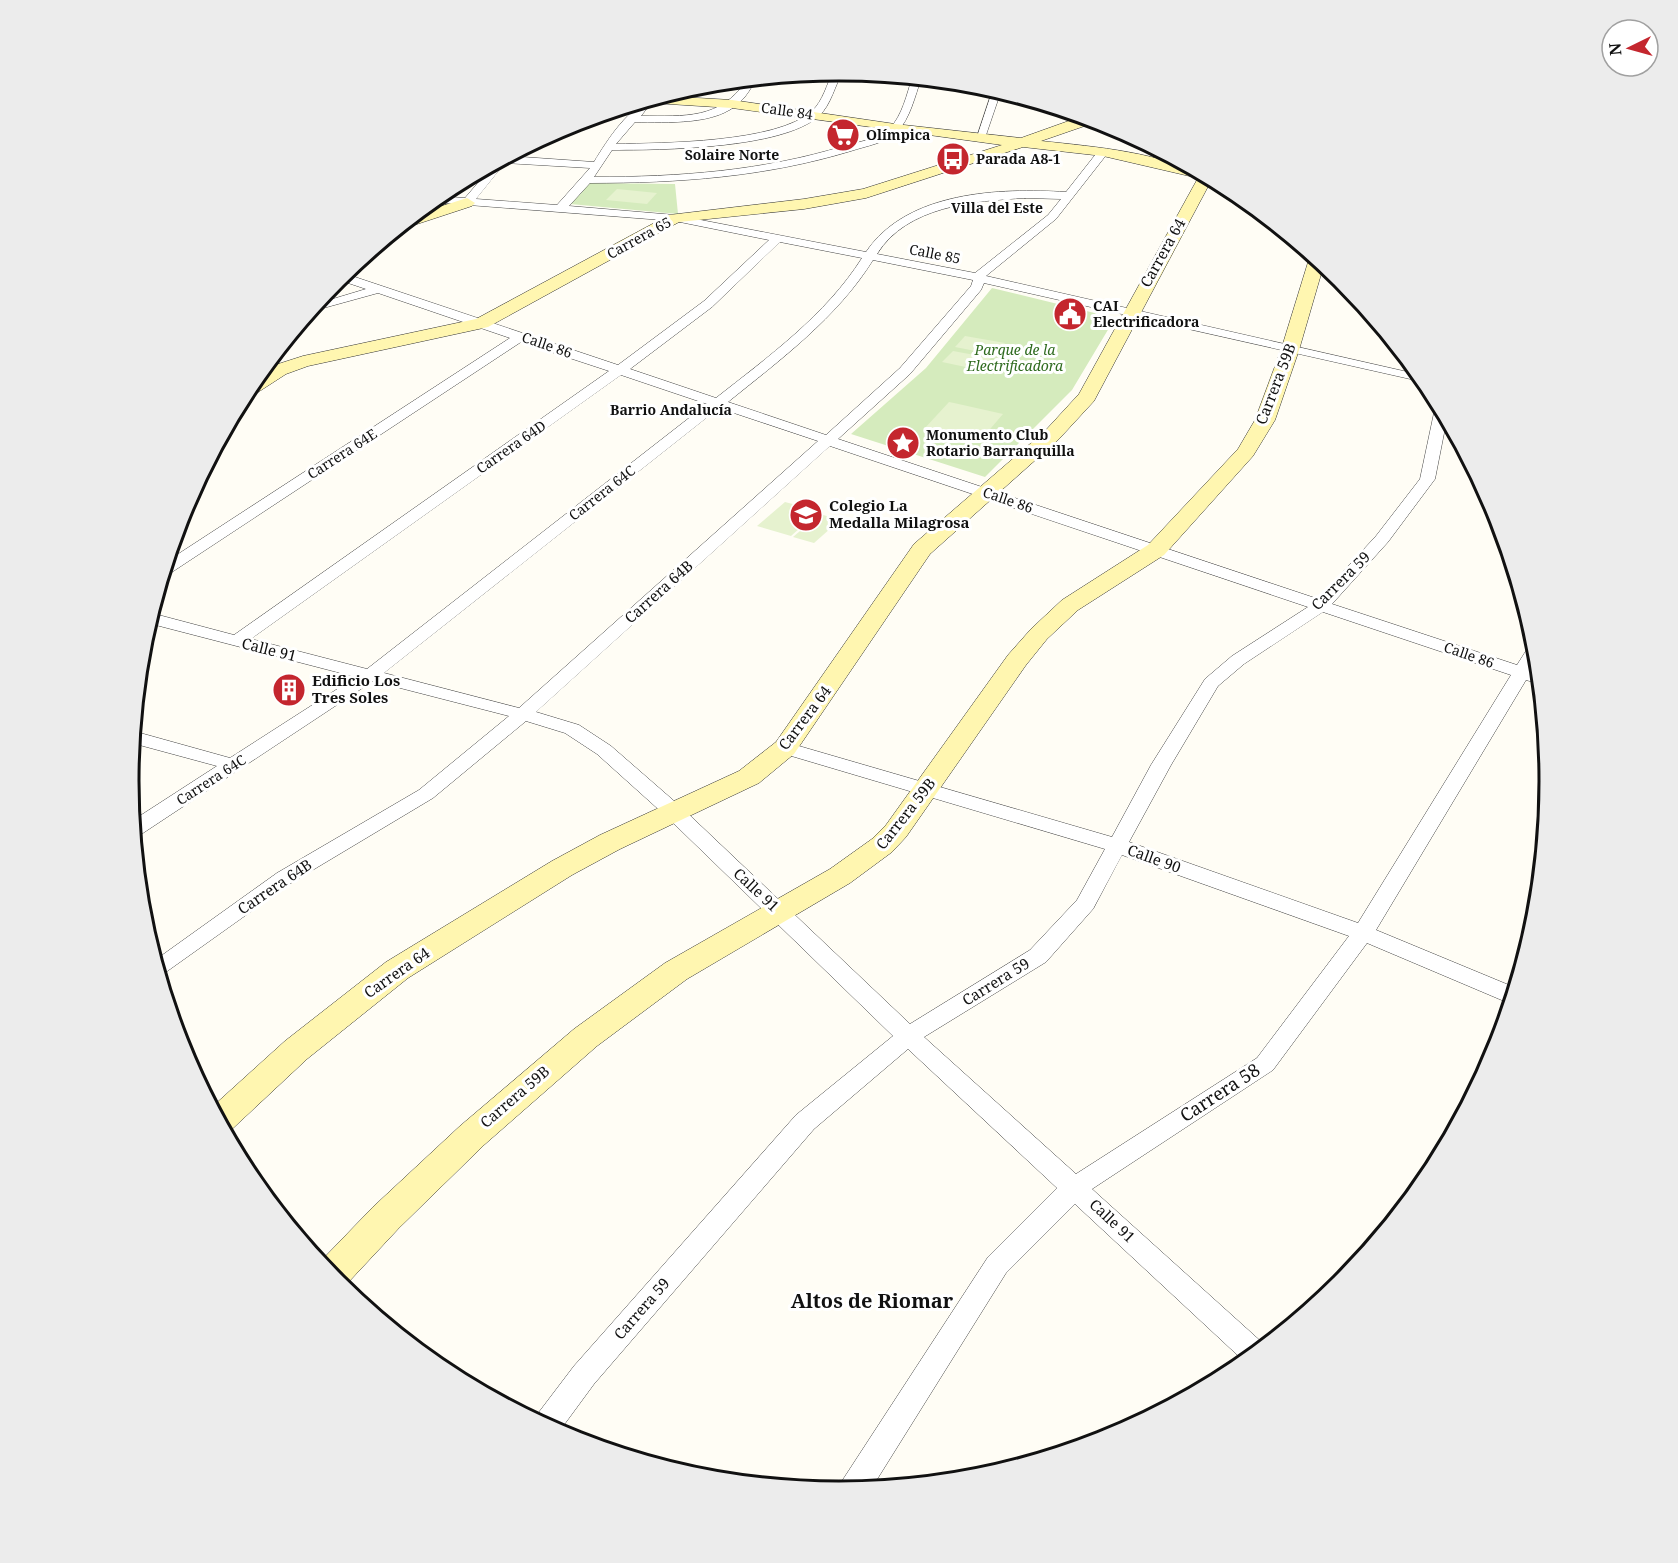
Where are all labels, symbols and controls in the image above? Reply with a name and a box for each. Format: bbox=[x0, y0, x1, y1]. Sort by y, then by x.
north arrow bbox=[1600, 18, 1660, 78]
text: N bbox=[1604, 42, 1627, 57]
street label: Calle 84 bbox=[760, 97, 814, 124]
supermarket icon: Olímpica bbox=[825, 117, 861, 153]
place label: Olímpica bbox=[866, 125, 930, 144]
bus stop icon: Parada A8-1 bbox=[935, 141, 971, 177]
district label: Solaire Norte bbox=[685, 145, 779, 164]
place label: Parada A8-1 bbox=[976, 149, 1061, 168]
district label: Villa del Este bbox=[951, 198, 1043, 217]
street label: Carrera 65 bbox=[603, 212, 674, 263]
street label: Carrera 64 bbox=[1135, 214, 1190, 290]
street label: Calle 85 bbox=[908, 239, 962, 268]
public building icon: CAI Electrificadora bbox=[1052, 296, 1088, 332]
place label: CAI Electrificadora bbox=[1093, 296, 1199, 331]
street label: Calle 86 bbox=[520, 327, 575, 362]
park label: Parque de la Electrificadora bbox=[966, 340, 1064, 375]
street label: Carrera 59B bbox=[1250, 340, 1300, 427]
district label: Barrio Andalucía bbox=[610, 400, 732, 419]
street label: Carrera 64D bbox=[472, 416, 549, 478]
street label: Carrera 64E bbox=[303, 424, 380, 483]
place icon: Monumento Club Rotario Barranquilla bbox=[885, 425, 921, 461]
place label: Monumento Club Rotario Barranquilla bbox=[926, 425, 1075, 460]
street label: Carrera 64C bbox=[565, 460, 639, 524]
street label: Calle 86 bbox=[981, 482, 1036, 517]
place label: Colegio La Medalla Milagrosa bbox=[829, 495, 970, 532]
school or university icon: Colegio La Medalla Milagrosa bbox=[788, 497, 824, 533]
street label: Carrera 59 bbox=[1306, 546, 1374, 614]
street label: Carrera 64B bbox=[620, 555, 697, 627]
street label: Calle 91 bbox=[240, 633, 299, 665]
street label: Calle 86 bbox=[1442, 637, 1497, 672]
place label: Edificio Los Tres Soles bbox=[312, 670, 400, 707]
building icon: Edificio Los Tres Soles bbox=[271, 672, 307, 708]
street label: Carrera 64 bbox=[773, 681, 835, 754]
street label: Carrera 64C bbox=[172, 750, 249, 809]
street label: Carrera 59B bbox=[871, 774, 939, 853]
street label: Calle 90 bbox=[1125, 839, 1184, 877]
street label: Carrera 64B bbox=[233, 854, 315, 918]
street label: Calle 91 bbox=[730, 863, 784, 916]
street label: Carrera 64 bbox=[360, 942, 434, 1002]
street label: Carrera 59 bbox=[958, 953, 1033, 1010]
street label: Carrera 58 bbox=[1175, 1057, 1264, 1127]
street label: Carrera 59B bbox=[476, 1061, 553, 1132]
street label: Calle 91 bbox=[1086, 1194, 1140, 1247]
street label: Carrera 59 bbox=[609, 1273, 674, 1343]
district label: Altos de Riomar bbox=[791, 1287, 954, 1314]

